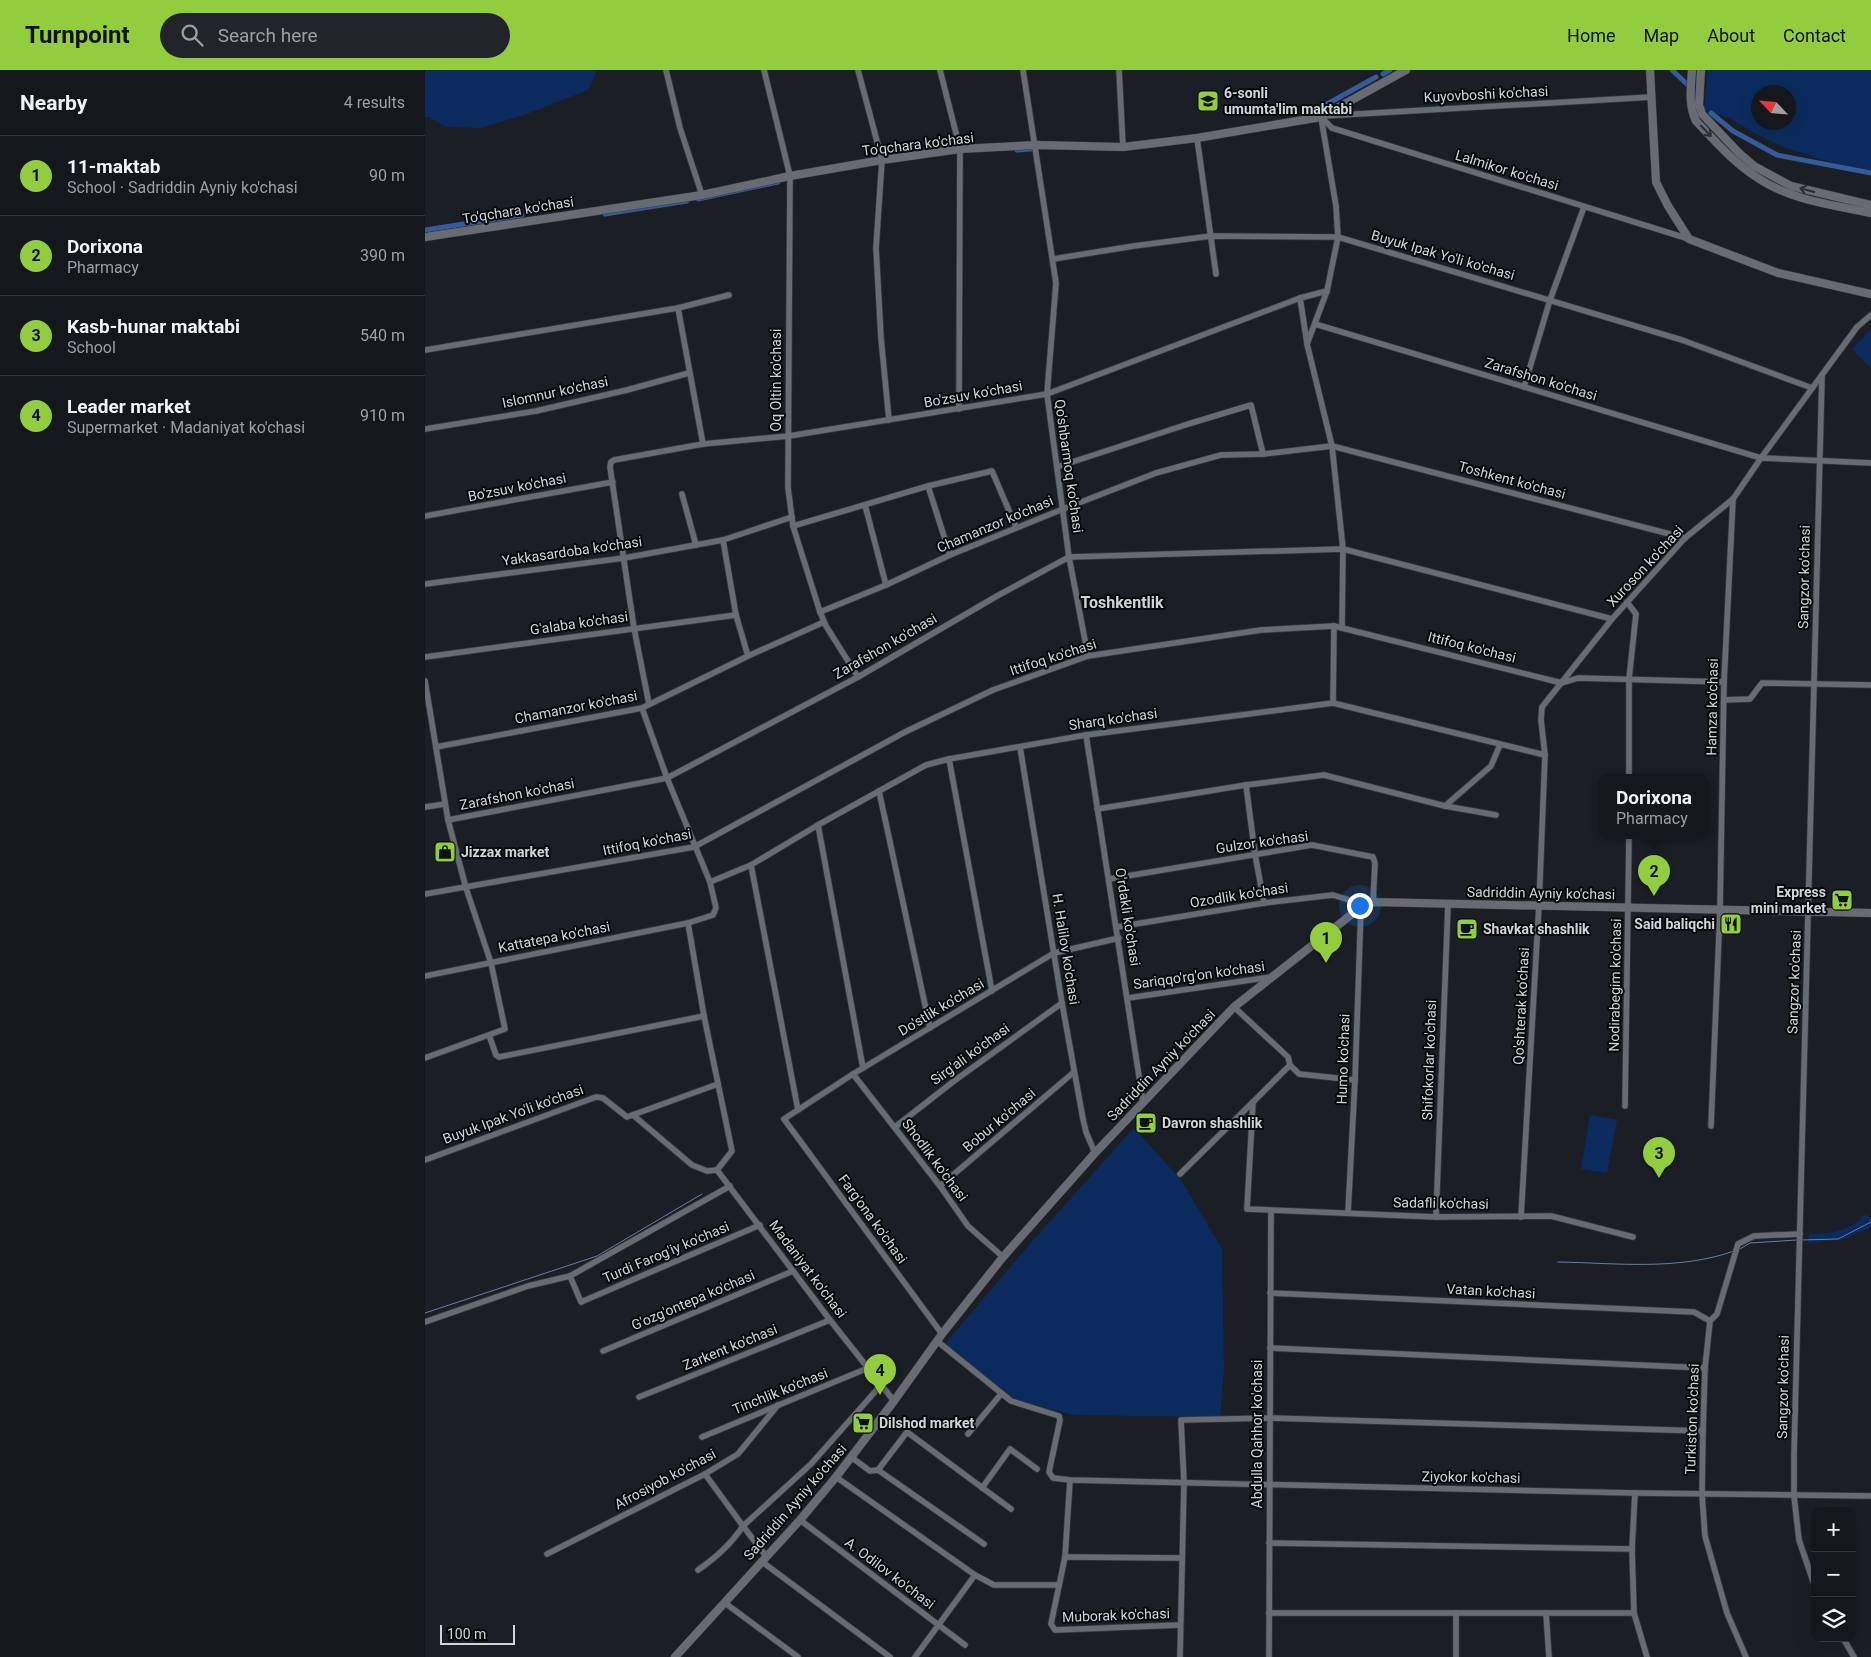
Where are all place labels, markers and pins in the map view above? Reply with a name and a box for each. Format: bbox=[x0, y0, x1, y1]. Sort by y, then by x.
place label: 6-sonli umumta'lim maktabi bbox=[1224, 85, 1352, 117]
school or university icon: 6-sonli umumta'lim maktabi bbox=[1196, 89, 1220, 113]
shop icon: Jizzax market bbox=[433, 840, 457, 864]
place label: Jizzax market bbox=[461, 844, 550, 860]
pin: 2 bbox=[1638, 855, 1670, 896]
place label: Express mini market bbox=[1751, 884, 1826, 916]
supermarket icon: Express mini market bbox=[1830, 888, 1854, 912]
restaurant icon: Said baliqchi bbox=[1719, 912, 1743, 936]
place label: Said baliqchi bbox=[1634, 916, 1715, 932]
cafe icon: Shavkat shashlik bbox=[1455, 917, 1479, 941]
place label: Shavkat shashlik bbox=[1483, 921, 1590, 937]
pin: 1 bbox=[1310, 922, 1342, 963]
cafe icon: Davron shashlik bbox=[1134, 1111, 1158, 1135]
place label: Davron shashlik bbox=[1162, 1115, 1263, 1131]
pin: 3 bbox=[1643, 1137, 1675, 1178]
pin: 4 bbox=[864, 1354, 896, 1395]
supermarket icon: Dilshod market bbox=[851, 1411, 875, 1435]
place label: Dilshod market bbox=[879, 1415, 974, 1431]

